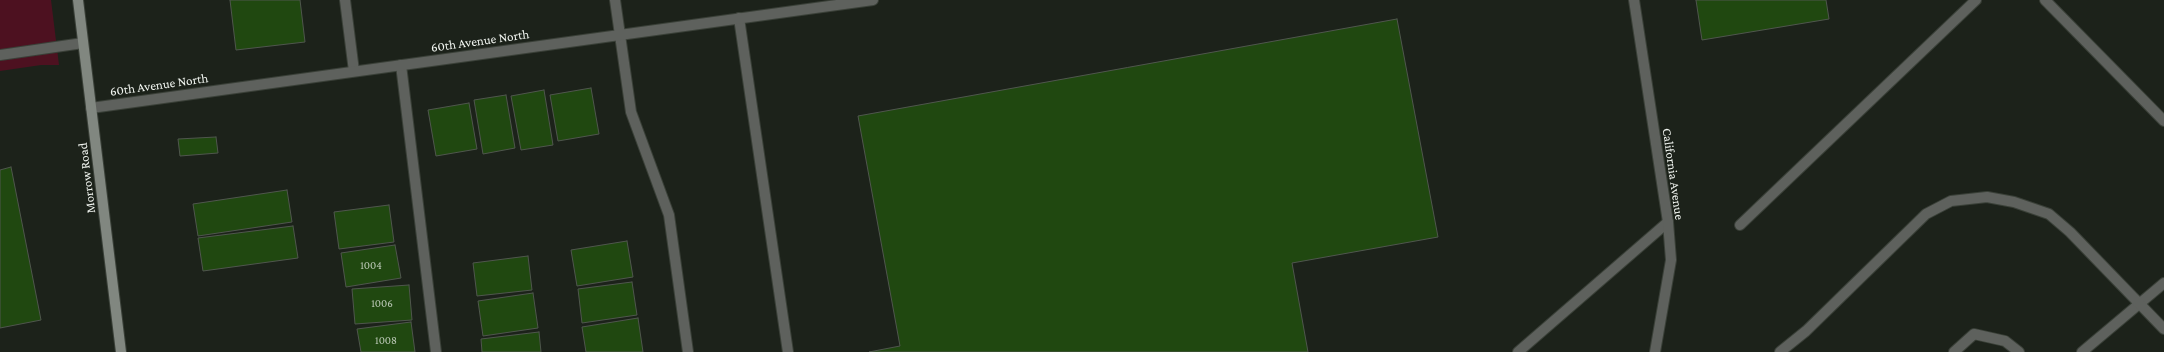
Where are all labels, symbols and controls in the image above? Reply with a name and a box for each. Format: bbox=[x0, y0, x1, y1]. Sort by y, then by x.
street label: 60th Avenue North bbox=[430, 26, 530, 56]
street label: 60th Avenue North bbox=[109, 70, 209, 100]
street label: California Avenue bbox=[1659, 127, 1687, 221]
street label: Morrow Road bbox=[75, 142, 99, 214]
house number: 1004 bbox=[360, 259, 382, 273]
house number: 1006 bbox=[371, 297, 393, 311]
house number: 1008 bbox=[375, 334, 397, 348]

